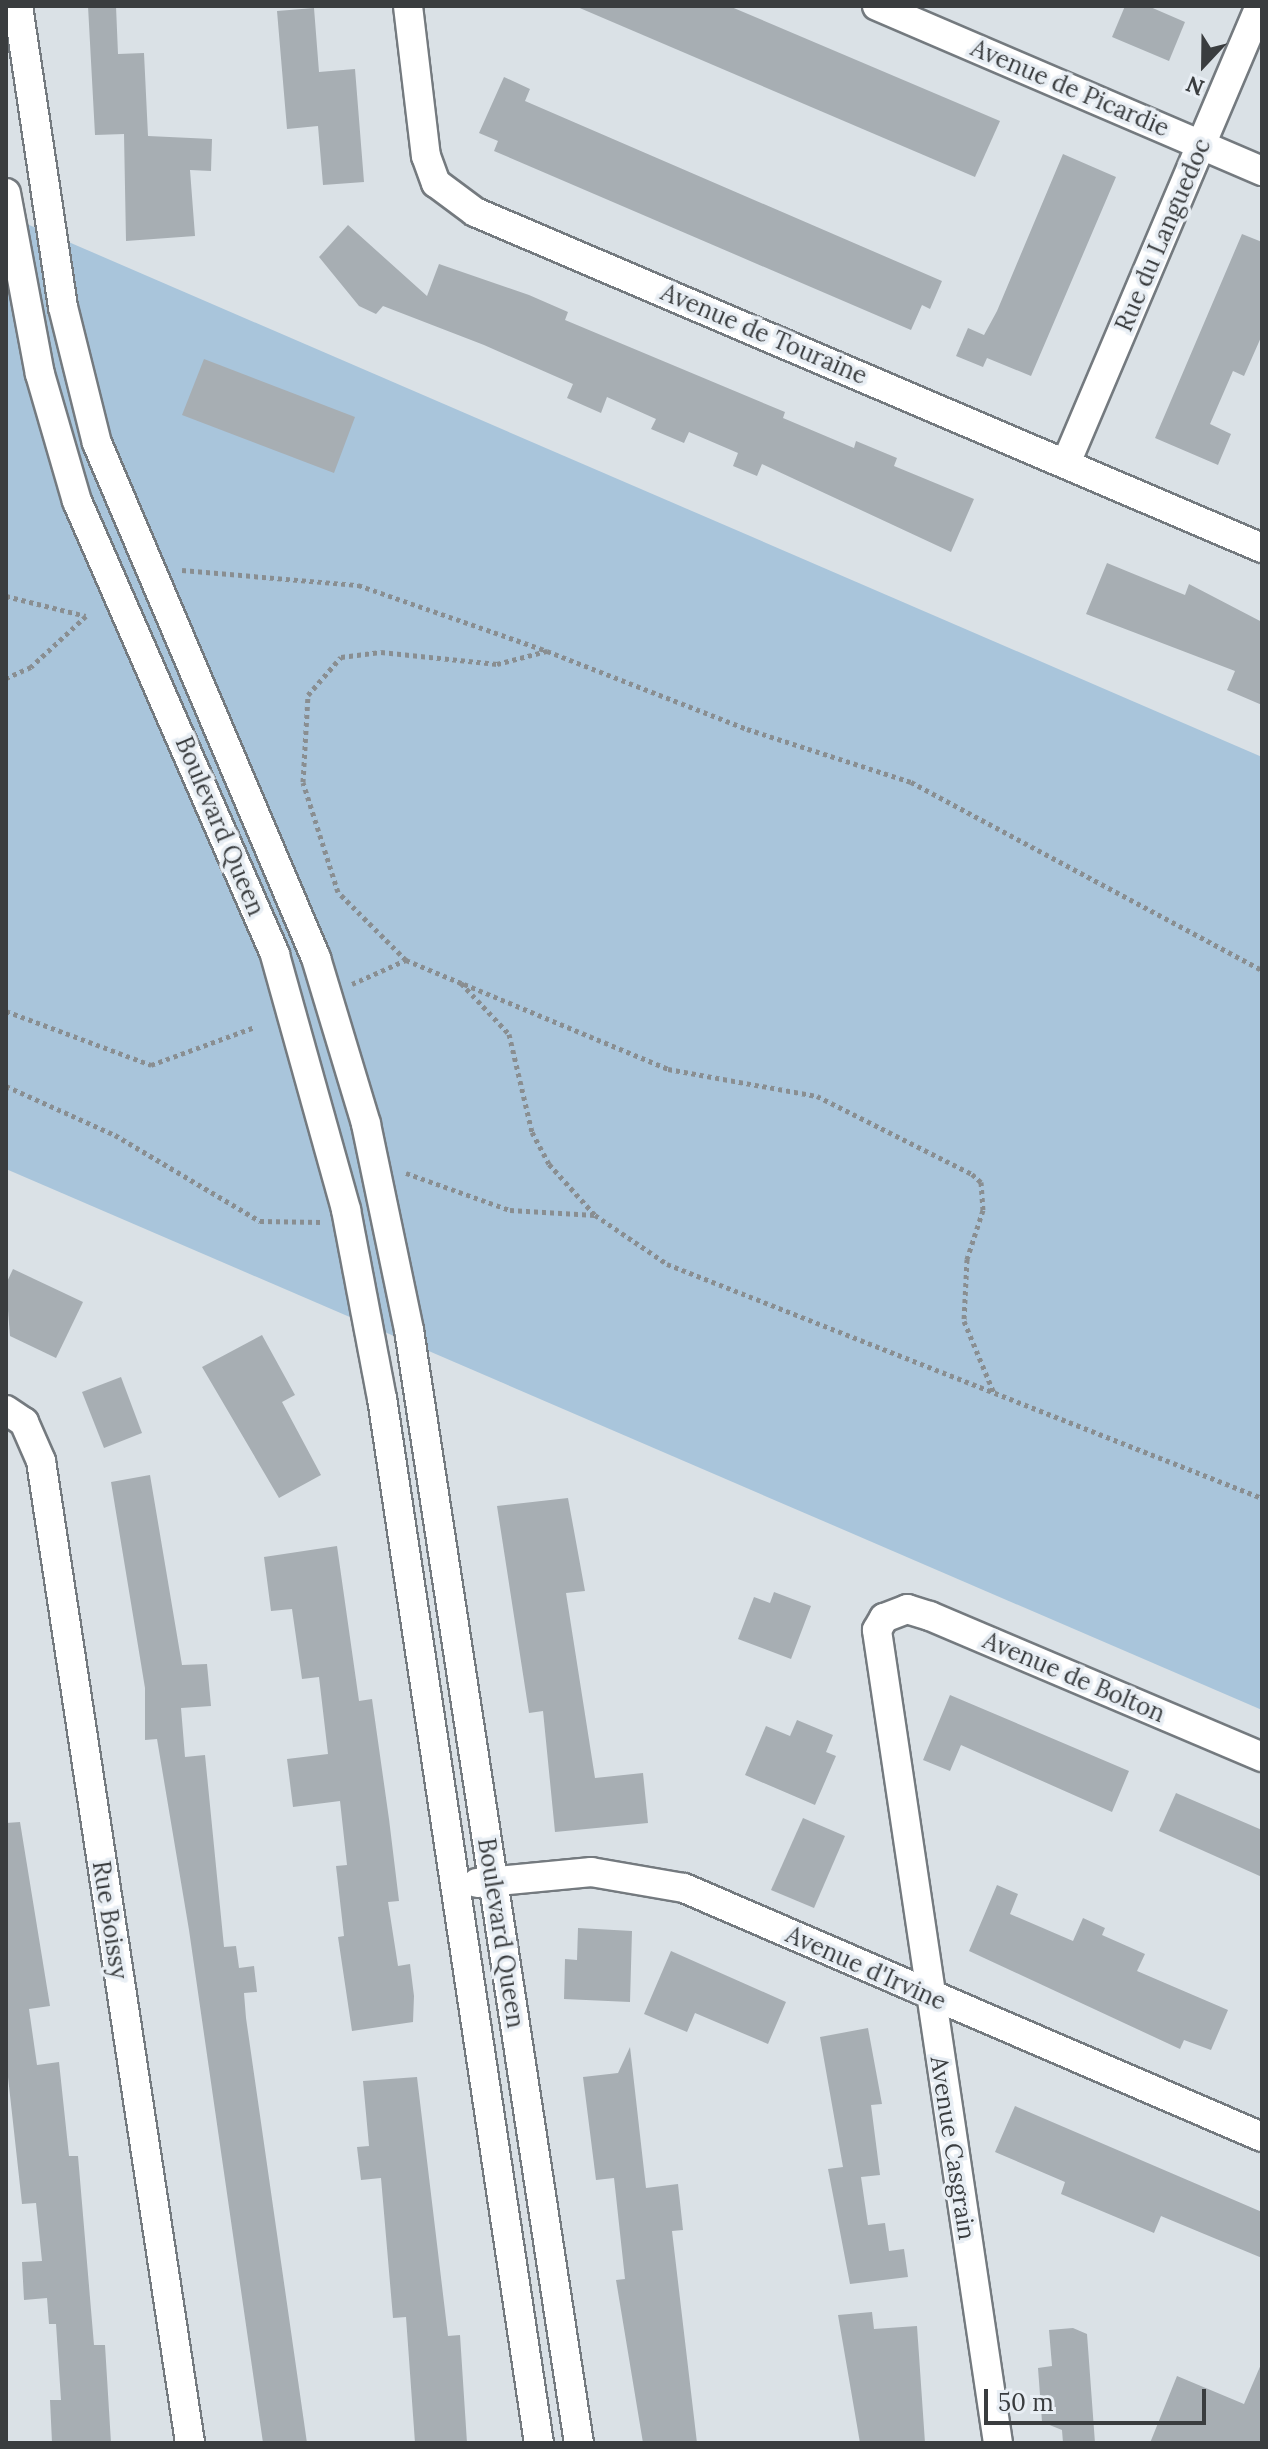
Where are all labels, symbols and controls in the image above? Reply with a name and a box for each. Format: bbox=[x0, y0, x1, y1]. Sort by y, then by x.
north arrow bbox=[1164, 24, 1244, 104]
street label: Avenue de Picardie bbox=[967, 33, 1173, 143]
text: N bbox=[1182, 70, 1208, 102]
street label: Rue du Languedoc bbox=[1109, 134, 1217, 336]
street label: Avenue de Touraine bbox=[657, 278, 871, 390]
street label: Boulevard Queen bbox=[169, 732, 271, 920]
street label: Avenue de Bolton bbox=[979, 1626, 1169, 1728]
street label: Boulevard Queen bbox=[472, 1836, 530, 2030]
street label: Rue Boissy bbox=[86, 1859, 134, 1981]
street label: Avenue d'Irvine bbox=[782, 1920, 950, 2016]
street label: Avenue Casgrain bbox=[924, 2054, 982, 2242]
scale bar bbox=[988, 2373, 1210, 2423]
text: 50 m bbox=[998, 2387, 1054, 2418]

